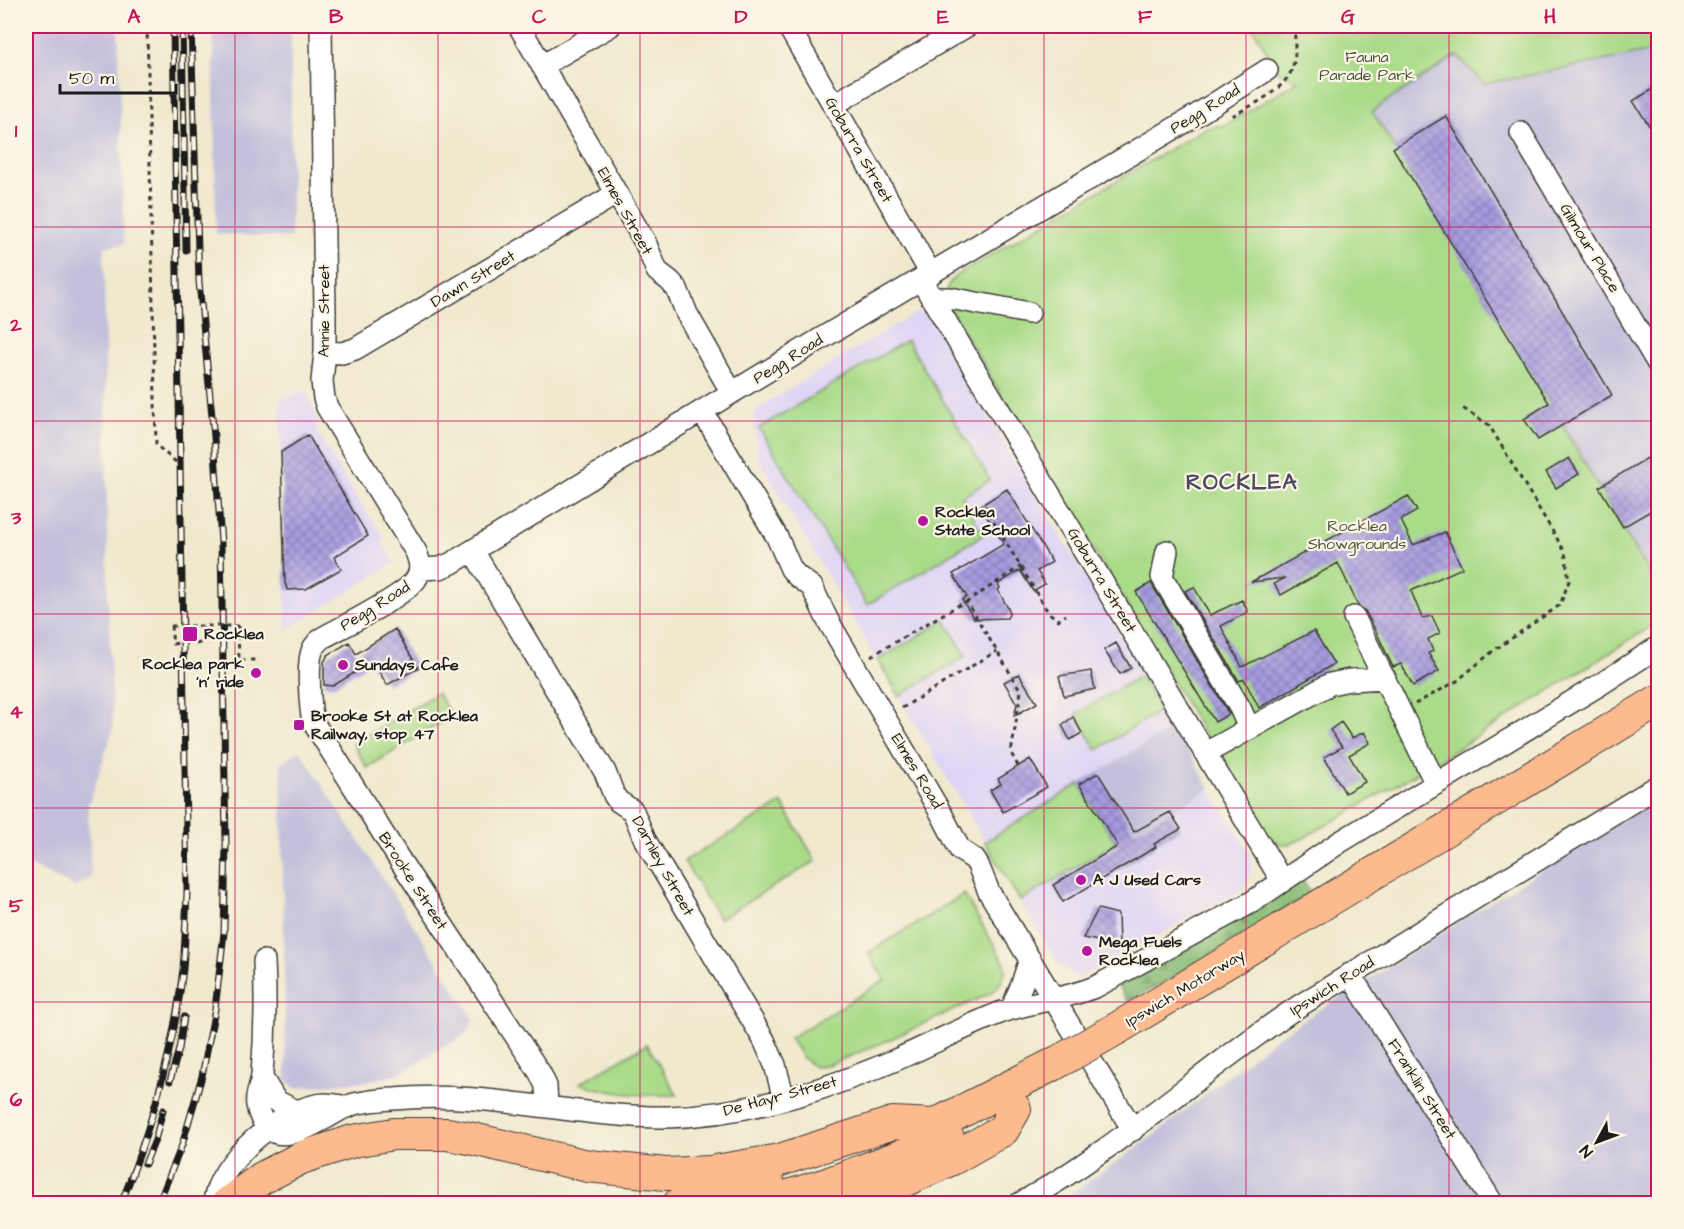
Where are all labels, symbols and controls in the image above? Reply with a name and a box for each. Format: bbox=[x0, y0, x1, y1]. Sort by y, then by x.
text: A bbox=[128, 3, 141, 31]
text: B bbox=[329, 3, 344, 31]
text: C bbox=[532, 3, 547, 31]
text: D bbox=[735, 3, 748, 31]
text: E bbox=[937, 3, 949, 31]
text: F bbox=[1138, 3, 1153, 31]
text: G bbox=[1341, 3, 1355, 31]
text: H bbox=[1544, 3, 1556, 31]
park label: Fauna Parade Park bbox=[1319, 46, 1415, 86]
scale bar bbox=[60, 57, 176, 95]
text: 50 m bbox=[69, 66, 114, 91]
street label: Pegg Road bbox=[1166, 79, 1245, 140]
street label: Goburra Street bbox=[820, 93, 898, 207]
text: 1 bbox=[15, 117, 18, 145]
street label: Elmes Street bbox=[592, 163, 658, 259]
street label: Gilmour Place bbox=[1555, 199, 1625, 297]
street label: Dawn Street bbox=[427, 245, 520, 313]
street label: Annie Street bbox=[313, 264, 335, 358]
text: 2 bbox=[9, 311, 22, 339]
street label: Pegg Road bbox=[749, 329, 828, 390]
district label: ROCKLEA bbox=[1186, 467, 1298, 498]
place label: Rocklea State School bbox=[934, 501, 1031, 541]
text: 3 bbox=[10, 504, 22, 532]
marker: Rocklea State School bbox=[916, 514, 930, 528]
park label: Rocklea Showgrounds bbox=[1308, 515, 1406, 556]
street label: Goburra Street bbox=[1062, 523, 1142, 637]
street label: Pegg Road bbox=[336, 576, 415, 637]
place label: Rocklea bbox=[204, 623, 265, 645]
marker: Rocklea bbox=[181, 625, 199, 643]
place label: Rocklea park 'n' ride bbox=[142, 653, 244, 693]
place label: Sundays Cafe bbox=[354, 654, 459, 677]
marker: Sundays Cafe bbox=[336, 658, 350, 672]
marker: Rocklea park 'n' ride bbox=[249, 666, 263, 680]
text: 4 bbox=[9, 698, 23, 726]
place label: Brooke St at Rocklea Railway, stop 47 bbox=[311, 705, 479, 746]
marker: Brooke St at Rocklea Railway, stop 47 bbox=[292, 718, 306, 732]
street label: Elmes Road bbox=[886, 729, 948, 813]
street label: Darnley Street bbox=[626, 812, 700, 921]
street label: Brooke Street bbox=[373, 828, 453, 935]
place label: A J Used Cars bbox=[1093, 869, 1201, 891]
marker: A J Used Cars bbox=[1074, 873, 1088, 887]
text: 5 bbox=[9, 892, 24, 920]
place label: Mega Fuels Rocklea bbox=[1099, 931, 1182, 971]
marker: Mega Fuels Rocklea bbox=[1080, 944, 1094, 958]
street label: Ipswich Motorway bbox=[1121, 944, 1249, 1033]
street label: Ipswich Road bbox=[1285, 951, 1379, 1021]
street label: Franklin Street bbox=[1382, 1035, 1462, 1144]
street label: De Hayr Street bbox=[721, 1070, 840, 1123]
text: 6 bbox=[10, 1086, 23, 1114]
north arrow bbox=[1567, 1112, 1627, 1172]
text: N bbox=[1575, 1140, 1598, 1162]

